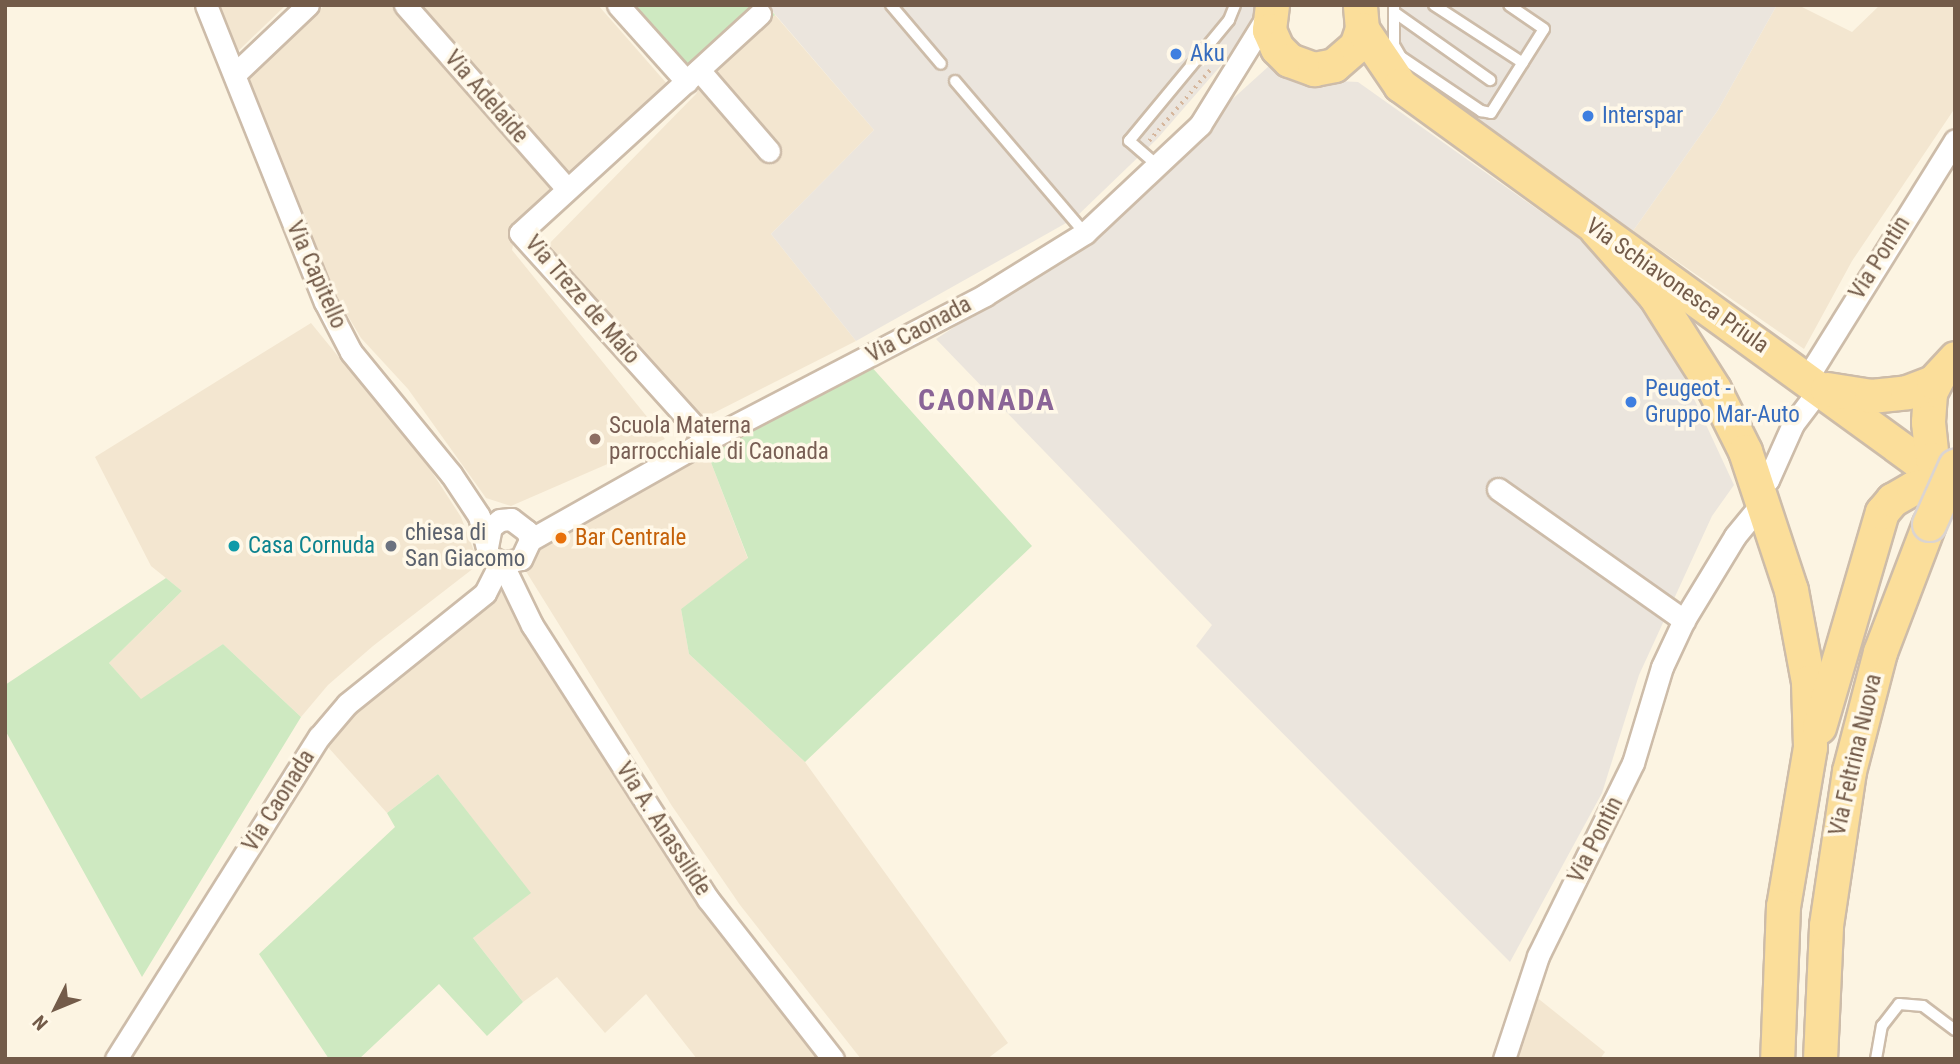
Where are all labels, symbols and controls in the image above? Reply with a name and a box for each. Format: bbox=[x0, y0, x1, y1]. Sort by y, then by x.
place label: Aku bbox=[1190, 40, 1225, 68]
street label: Via Adelaide bbox=[438, 45, 534, 149]
marker: Aku bbox=[1168, 46, 1184, 62]
place label: Interspar bbox=[1602, 102, 1683, 130]
marker: Interspar bbox=[1580, 108, 1596, 124]
street label: Via Pontin bbox=[1844, 211, 1916, 305]
street label: Via Schiavonesca Priula bbox=[1580, 212, 1774, 360]
street label: Via Capitello bbox=[280, 217, 352, 333]
street label: Via Treze de Maio bbox=[518, 230, 646, 370]
street label: Via Caonada bbox=[862, 291, 976, 369]
place label: Peugeot - Gruppo Mar-Auto bbox=[1645, 375, 1800, 429]
district label: CAONADA bbox=[919, 382, 1055, 418]
marker: Peugeot - Gruppo Mar-Auto bbox=[1623, 394, 1639, 410]
place label: Scuola Materna parrocchiale di Caonada bbox=[609, 412, 829, 466]
marker: Scuola Materna parrocchiale di Caonada bbox=[587, 431, 603, 447]
place label: chiesa di San Giacomo bbox=[405, 519, 525, 573]
place label: Bar Centrale bbox=[575, 524, 686, 552]
marker: Bar Centrale bbox=[553, 530, 569, 546]
place label: Casa Cornuda bbox=[248, 532, 375, 560]
marker: Casa Cornuda bbox=[226, 538, 242, 554]
marker: chiesa di San Giacomo bbox=[383, 538, 399, 554]
street label: Via Feltrina Nuova bbox=[1824, 671, 1888, 839]
street label: Via Caonada bbox=[237, 745, 321, 857]
street label: Via A. Anassilide bbox=[610, 757, 716, 901]
street label: Via Pontin bbox=[1563, 792, 1629, 888]
north arrow bbox=[21, 973, 91, 1043]
text: N bbox=[28, 1011, 53, 1035]

